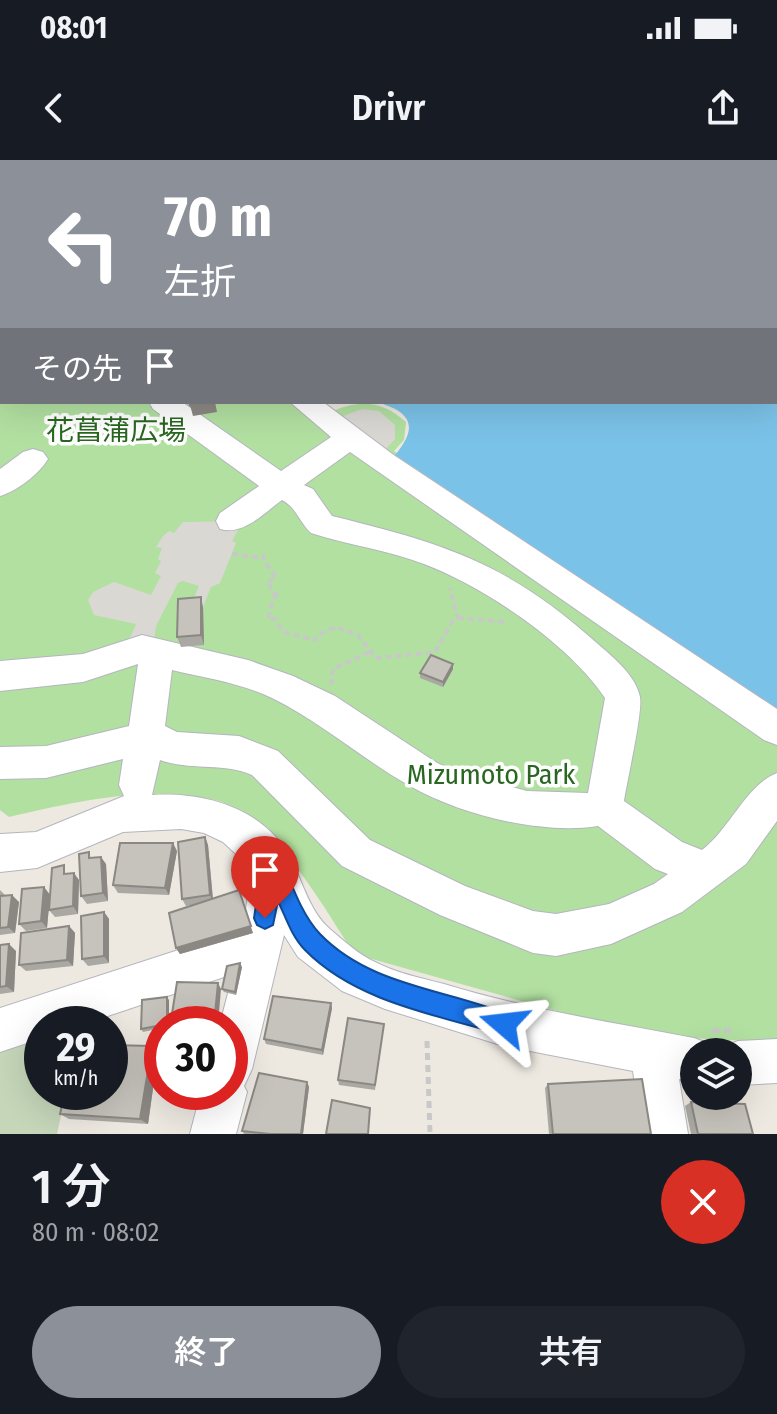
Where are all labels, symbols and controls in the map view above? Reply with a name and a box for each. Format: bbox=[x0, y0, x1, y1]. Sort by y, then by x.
text: 08:01 bbox=[40, 10, 108, 46]
icon: back bbox=[32, 86, 76, 130]
text: Drivr bbox=[352, 86, 425, 130]
icon: share bbox=[701, 86, 745, 130]
text: 70 m bbox=[164, 184, 272, 251]
icon: left bbox=[32, 192, 136, 296]
text: 左折 bbox=[164, 260, 236, 304]
icon: arrive bbox=[138, 344, 182, 388]
text: その先 bbox=[32, 351, 122, 387]
park label: 花菖蒲広場 bbox=[46, 414, 186, 447]
park label: Mizumoto Park bbox=[407, 758, 576, 791]
pin bbox=[231, 836, 299, 918]
icon: arrive bbox=[243, 848, 287, 892]
position arrow bbox=[462, 982, 546, 1066]
speed limit sign: 30 bbox=[144, 1006, 248, 1110]
text: 29 bbox=[56, 1024, 95, 1072]
map controls bbox=[680, 1038, 752, 1110]
button: layers bbox=[680, 1038, 752, 1110]
text: km/h bbox=[54, 1066, 98, 1090]
text: 1 分 bbox=[32, 1158, 110, 1216]
button: close bbox=[661, 1160, 745, 1244]
text: 80 m · 08:02 bbox=[32, 1217, 159, 1248]
button: 終了 bbox=[32, 1306, 381, 1398]
button: 共有 bbox=[397, 1306, 745, 1398]

